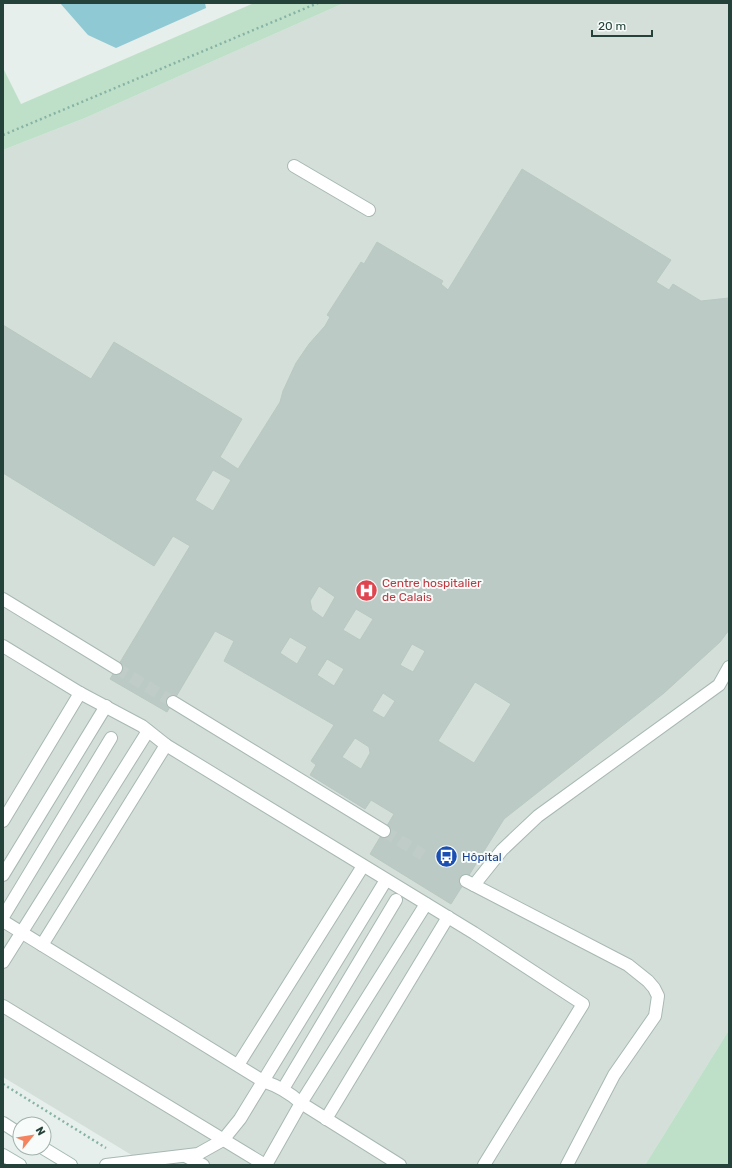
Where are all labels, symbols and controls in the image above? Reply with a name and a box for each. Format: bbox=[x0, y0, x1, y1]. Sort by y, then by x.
scale bar bbox=[592, 12, 652, 38]
text: 20 m bbox=[598, 19, 626, 33]
place label: Centre hospitalier de Calais bbox=[382, 576, 482, 604]
hospital icon: Centre hospitalier de Calais bbox=[353, 577, 379, 603]
bus stop icon: Hôpital bbox=[434, 844, 460, 870]
place label: Hôpital bbox=[462, 850, 502, 864]
north arrow bbox=[12, 1116, 52, 1156]
text: N bbox=[33, 1125, 48, 1138]

